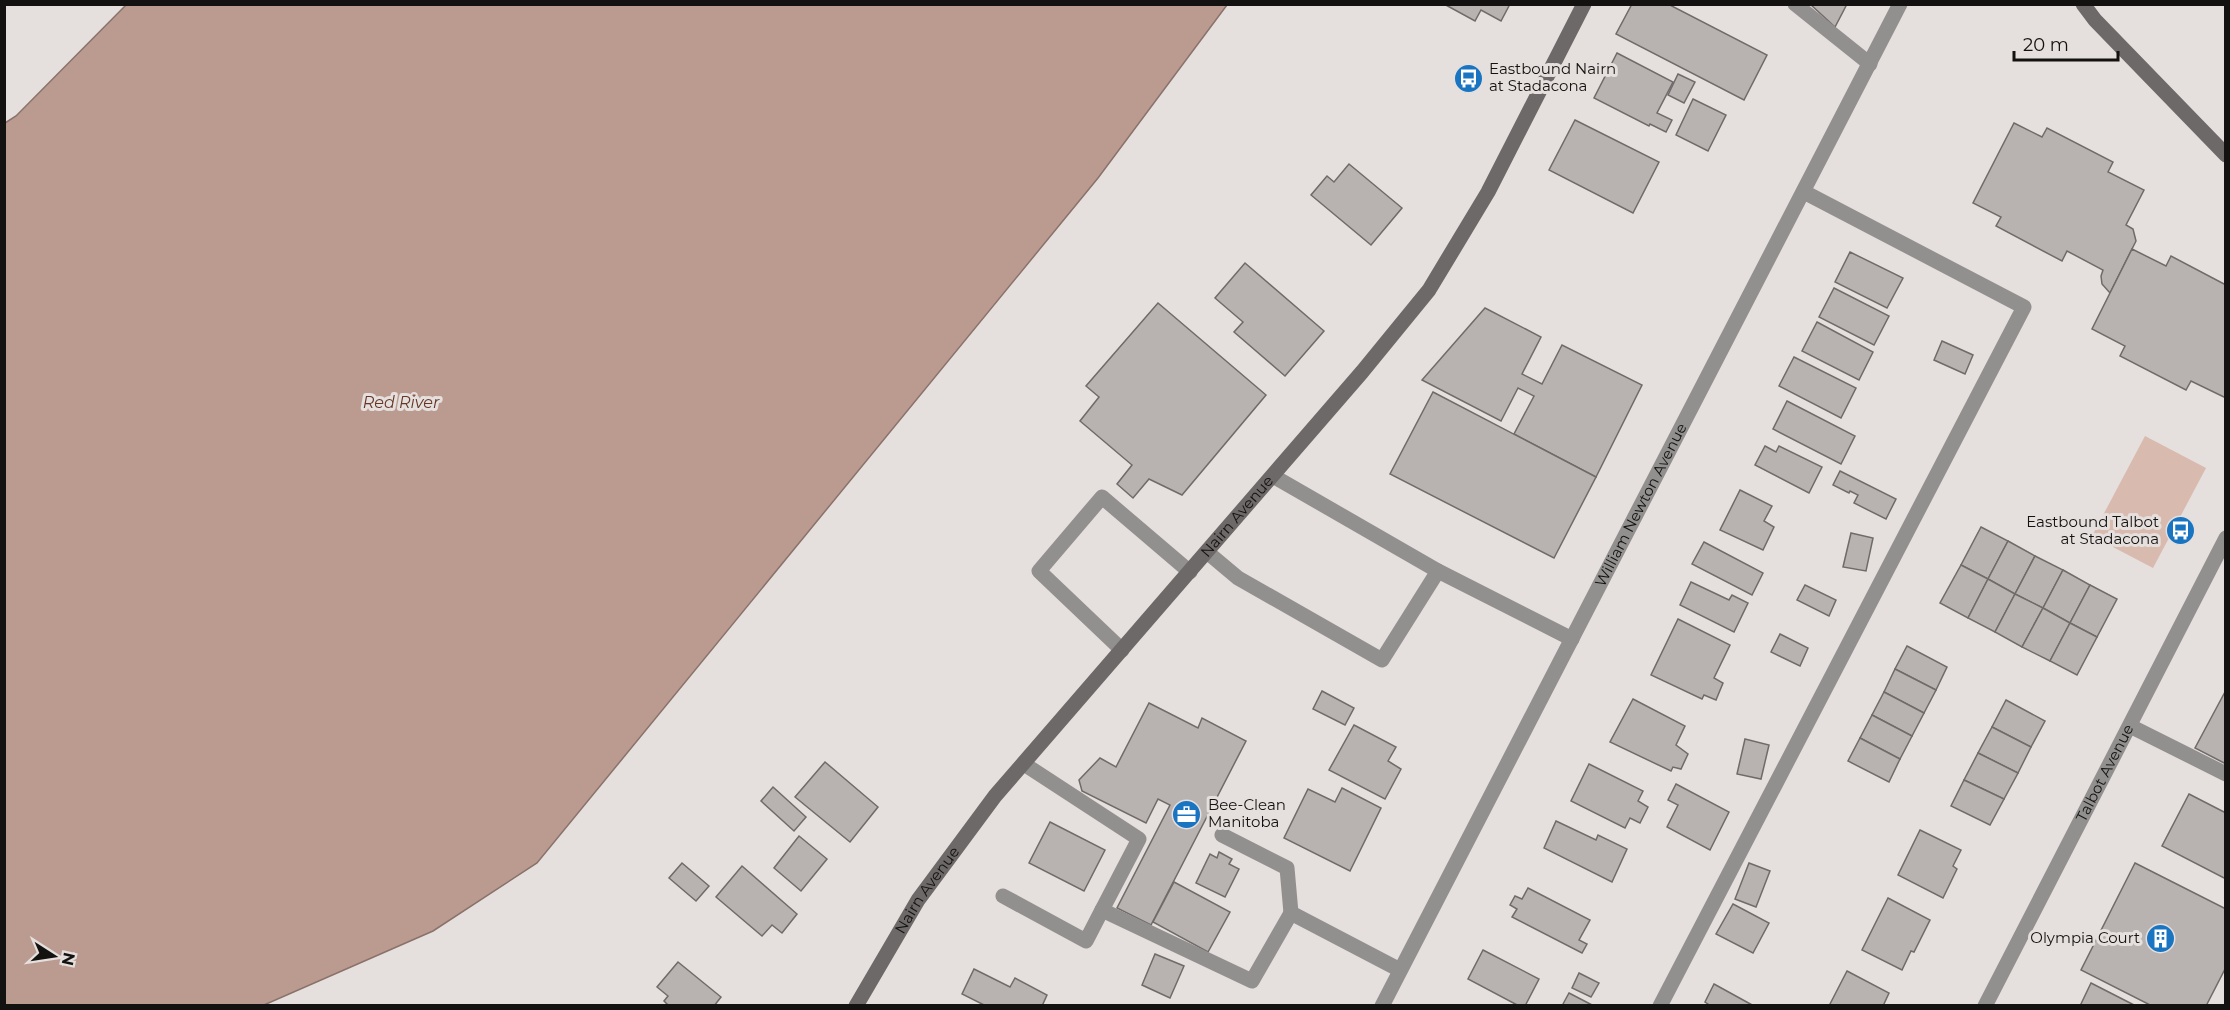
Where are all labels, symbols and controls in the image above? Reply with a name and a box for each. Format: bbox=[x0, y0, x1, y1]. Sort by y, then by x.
scale bar bbox=[2014, 24, 2118, 62]
text: 20 m bbox=[2023, 34, 2069, 56]
place label: Eastbound Nairn at Stadacona bbox=[1489, 59, 1616, 95]
bus stop icon: Eastbound Nairn at Stadacona bbox=[1452, 62, 1484, 94]
water label: Red River bbox=[363, 393, 440, 412]
street label: William Newton Avenue bbox=[1590, 420, 1691, 590]
street label: Nairn Avenue bbox=[1196, 471, 1277, 561]
place label: Eastbound Talbot at Stadacona bbox=[2026, 512, 2159, 548]
bus stop icon: Eastbound Talbot at Stadacona bbox=[2164, 515, 2196, 547]
street label: Talbot Avenue bbox=[2071, 721, 2138, 825]
place label: Bee-Clean Manitoba bbox=[1208, 795, 1286, 831]
office icon: Bee-Clean Manitoba bbox=[1171, 798, 1203, 830]
street label: Nairn Avenue bbox=[890, 843, 963, 937]
building icon: Olympia Court bbox=[2145, 922, 2177, 954]
north arrow bbox=[24, 926, 84, 986]
place label: Olympia Court bbox=[2030, 928, 2140, 947]
text: N bbox=[58, 951, 79, 967]

